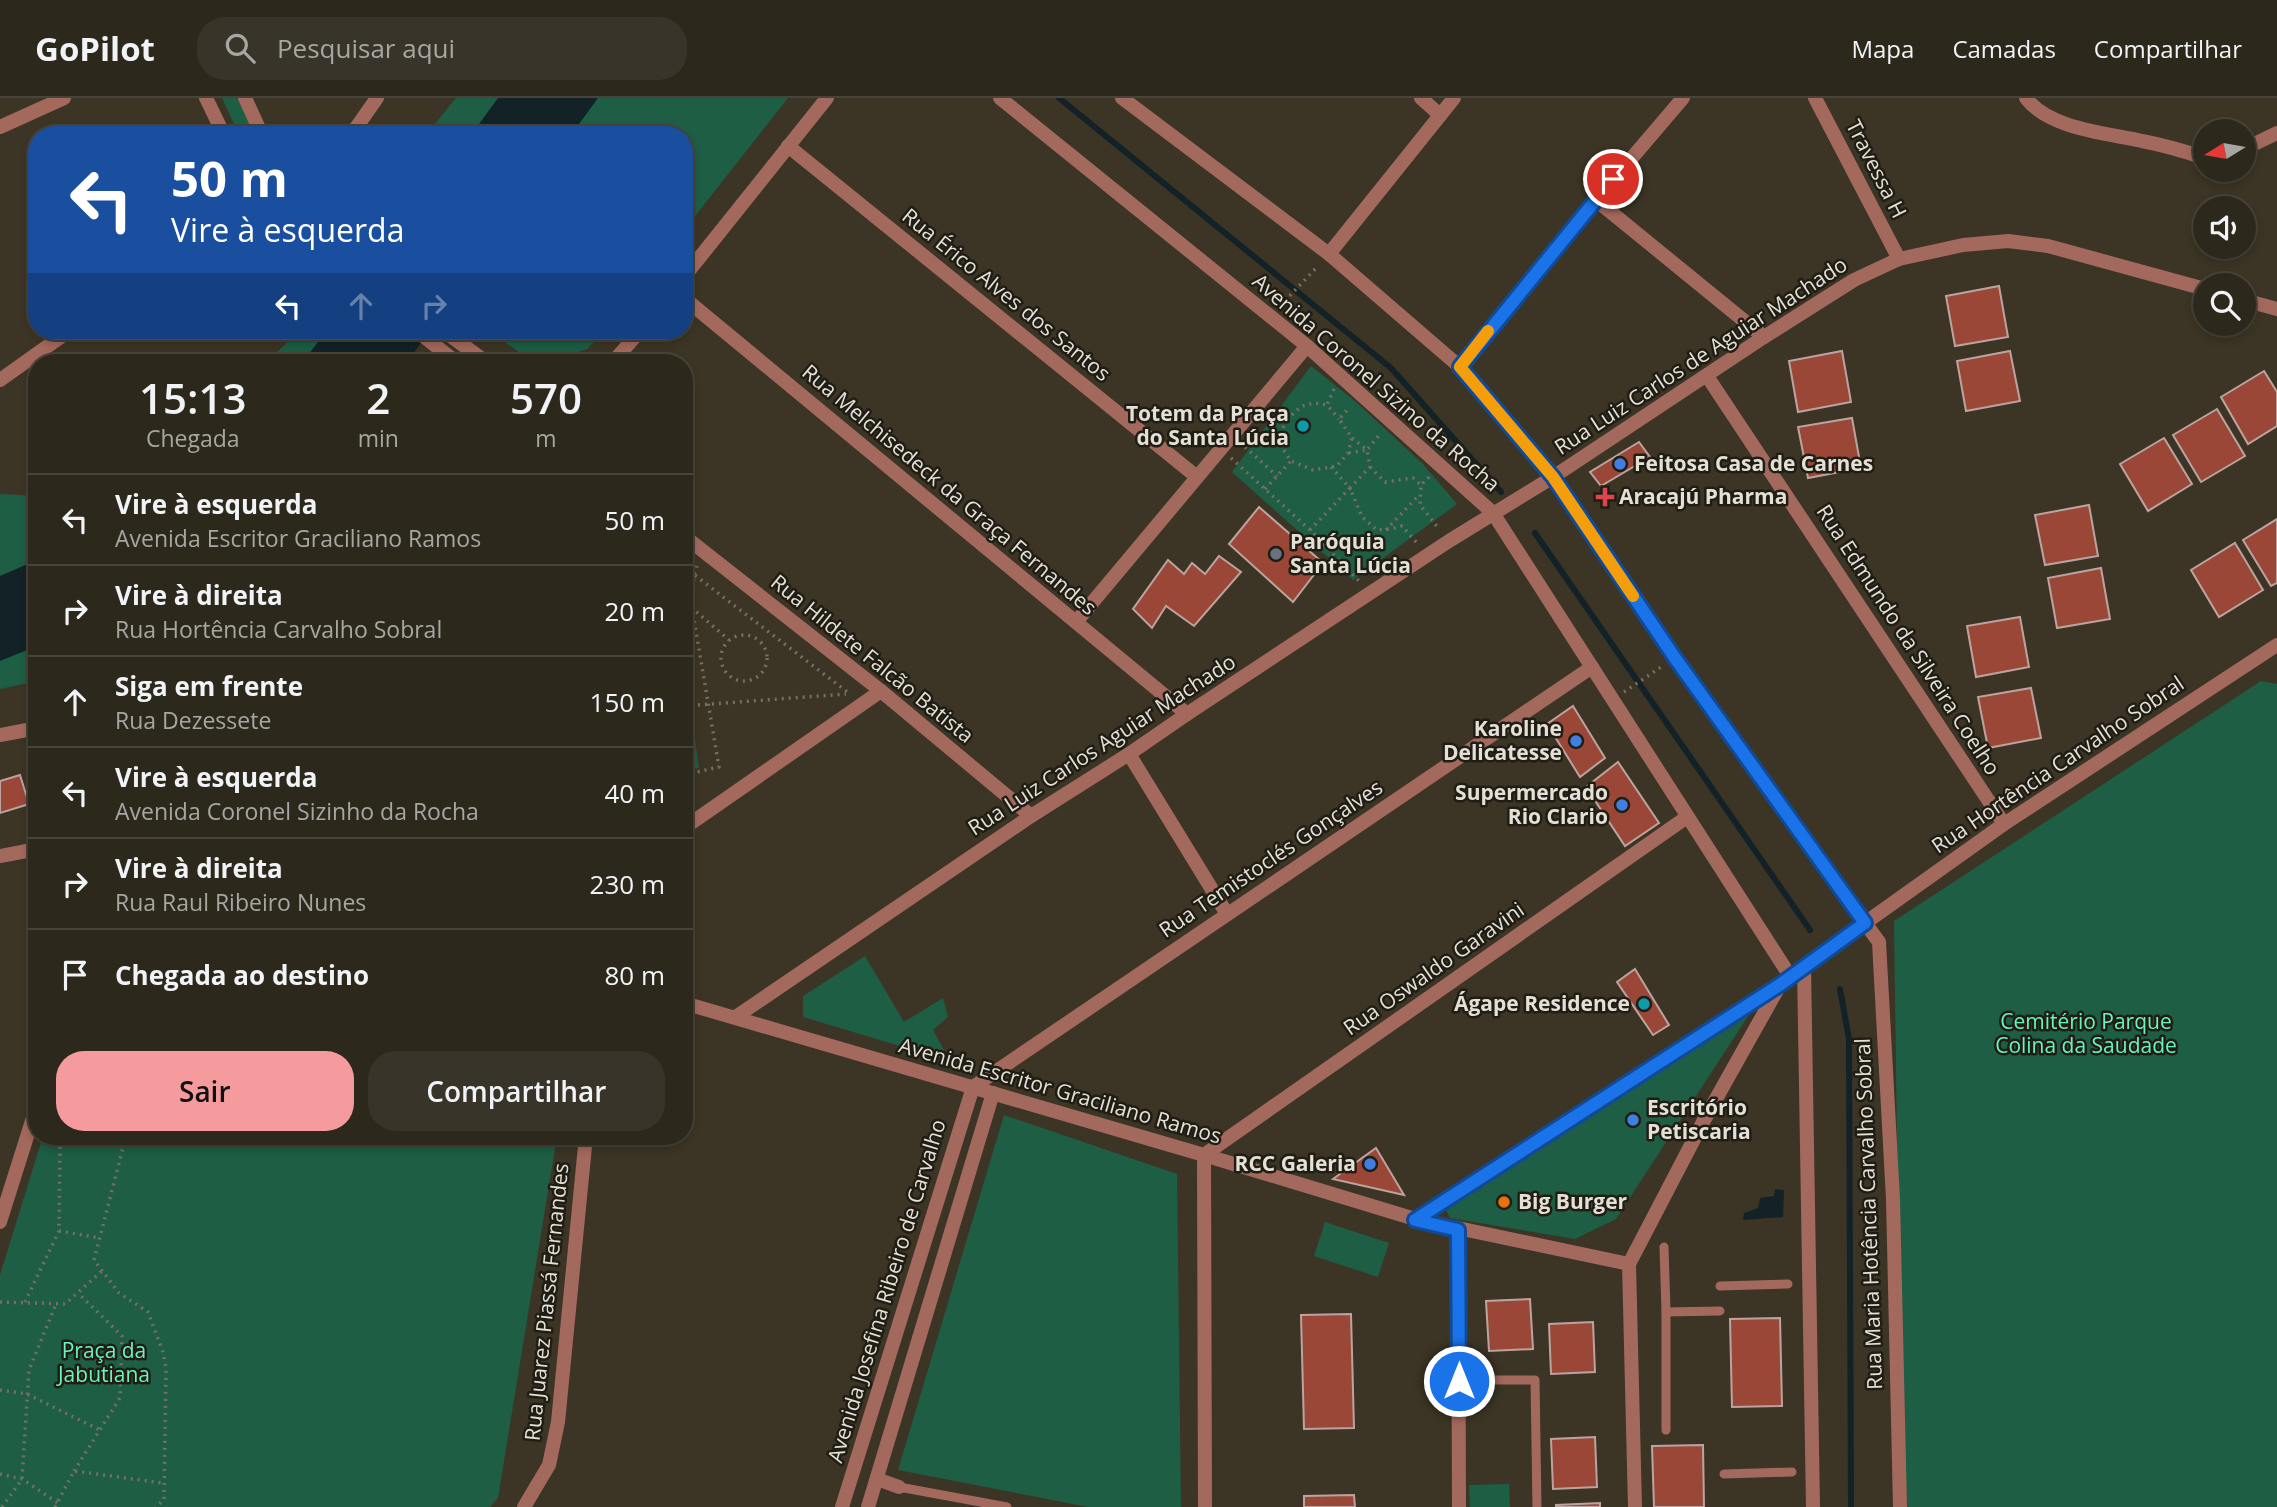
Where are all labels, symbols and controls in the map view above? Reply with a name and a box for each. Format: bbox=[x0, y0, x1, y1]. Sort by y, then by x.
search box bbox=[197, 17, 687, 80]
text: GoPilot bbox=[35, 26, 155, 71]
icon: search bbox=[221, 29, 259, 67]
text: Pesquisar aqui bbox=[277, 30, 455, 66]
text: Mapa bbox=[1851, 32, 1914, 65]
text: Camadas bbox=[1952, 32, 2056, 65]
text: Compartilhar bbox=[2094, 32, 2242, 65]
street label: Travessa H bbox=[1840, 115, 1914, 222]
north arrow bbox=[2193, 119, 2256, 182]
map controls bbox=[2193, 119, 2256, 336]
text: 50 m bbox=[171, 145, 288, 211]
pin bbox=[1583, 149, 1643, 209]
icon: left bbox=[56, 154, 147, 245]
icon: arrive bbox=[1594, 160, 1632, 198]
button: sound bbox=[2193, 196, 2256, 259]
street label: Rua Érico Alves dos Santos bbox=[897, 201, 1117, 387]
text: Vire à esquerda bbox=[171, 208, 404, 251]
street label: Rua Luiz Carlos de Aguiar Machado bbox=[1549, 250, 1852, 460]
street label: Avenida Coronel Sizino da Rocha bbox=[1247, 267, 1506, 498]
button: search bbox=[2193, 273, 2256, 336]
icon: left bbox=[269, 287, 307, 325]
icon: ahead bbox=[342, 287, 380, 325]
icon: right bbox=[415, 287, 453, 325]
street label: Rua Melchisedeck da Graça Fernandes bbox=[797, 358, 1103, 621]
text: 15:13 bbox=[139, 369, 247, 426]
text: 2 bbox=[366, 369, 390, 426]
text: 570 bbox=[510, 369, 582, 426]
place label: Totem da Praça do Santa Lúcia bbox=[1126, 399, 1289, 451]
marker: Totem da Praça do Santa Lúcia bbox=[1295, 418, 1311, 434]
text: Chegada bbox=[146, 422, 240, 454]
text: min bbox=[358, 422, 399, 454]
text: m bbox=[535, 422, 557, 454]
place label: Feitosa Casa de Carnes bbox=[1634, 449, 1873, 477]
marker: Feitosa Casa de Carnes bbox=[1612, 456, 1628, 472]
place label: Aracajú Pharma bbox=[1619, 482, 1787, 510]
text: Vire à esquerda bbox=[115, 486, 317, 522]
marker: Aracajú Pharma bbox=[1597, 489, 1613, 505]
street label: Rua Edmundo da Silveira Coelho bbox=[1811, 499, 2007, 780]
icon: left bbox=[56, 501, 94, 539]
text: 50 m bbox=[604, 502, 665, 538]
text: Avenida Escritor Graciliano Ramos bbox=[115, 522, 481, 554]
place label: Paróquia Santa Lúcia bbox=[1290, 527, 1411, 579]
marker: Paróquia Santa Lúcia bbox=[1268, 546, 1284, 562]
street label: Rua Hildete Falcão Batista bbox=[765, 568, 980, 749]
text: Vire à direita bbox=[115, 577, 283, 613]
icon: right bbox=[56, 592, 94, 630]
text: 20 m bbox=[604, 593, 665, 629]
text: Rua Hortência Carvalho Sobral bbox=[115, 613, 442, 645]
street label: Rua Luiz Carlos Aguiar Machado bbox=[962, 647, 1241, 841]
text: Siga em frente bbox=[115, 668, 303, 704]
street label: Rua Hortência Carvalho Sobral bbox=[1926, 669, 2189, 859]
icon: ahead bbox=[56, 683, 94, 721]
text: 150 m bbox=[590, 684, 665, 720]
text: Rua Dezessete bbox=[115, 704, 271, 736]
place label: Karoline Delicatesse bbox=[1443, 714, 1562, 766]
marker: Karoline Delicatesse bbox=[1568, 733, 1584, 749]
text: Vire à esquerda bbox=[115, 759, 317, 795]
street label: Rua Temistoclés Gonçalves bbox=[1153, 773, 1388, 944]
icon: left bbox=[56, 774, 94, 812]
text: 40 m bbox=[604, 775, 665, 811]
place label: Supermercado Rio Clario bbox=[1455, 778, 1608, 830]
text: Avenida Coronel Sizinho da Rocha bbox=[115, 795, 479, 827]
marker: Supermercado Rio Clario bbox=[1614, 797, 1630, 813]
text: Vire à direita bbox=[115, 850, 283, 886]
icon: right bbox=[56, 865, 94, 903]
text: 230 m bbox=[590, 866, 665, 902]
text: Rua Raul Ribeiro Nunes bbox=[115, 886, 366, 918]
street label: Rua Oswaldo Garavini bbox=[1337, 895, 1529, 1041]
icon: arrive bbox=[56, 956, 94, 994]
text: Chegada ao destino bbox=[115, 957, 369, 993]
text: 80 m bbox=[604, 957, 665, 993]
place label: Ágape Residence bbox=[1454, 989, 1630, 1017]
marker: Ágape Residence bbox=[1636, 996, 1652, 1012]
park label: Cemitério Parque Colina da Saudade bbox=[1995, 1007, 2177, 1059]
street label: Avenida Escritor Graciliano Ramos bbox=[896, 1031, 1225, 1150]
street label: Rua Maria Hotência Carvalho Sobral bbox=[1848, 1038, 1888, 1390]
button: Sair bbox=[56, 1051, 354, 1131]
button: Compartilhar bbox=[368, 1051, 665, 1131]
place label: Escritório Petiscaria bbox=[1647, 1093, 1751, 1145]
marker: Escritório Petiscaria bbox=[1625, 1112, 1641, 1128]
street label: Avenida Josefina Ribeiro de Carvalho bbox=[820, 1116, 952, 1466]
place label: RCC Galeria bbox=[1235, 1149, 1356, 1177]
marker: RCC Galeria bbox=[1362, 1156, 1378, 1172]
street label: Rua Juarez Piassá Fernandes bbox=[518, 1162, 575, 1442]
place label: Big Burger bbox=[1518, 1187, 1628, 1215]
marker: Big Burger bbox=[1496, 1194, 1512, 1210]
park label: Praça da Jabutiana bbox=[56, 1336, 150, 1388]
position arrow bbox=[1422, 1344, 1496, 1418]

